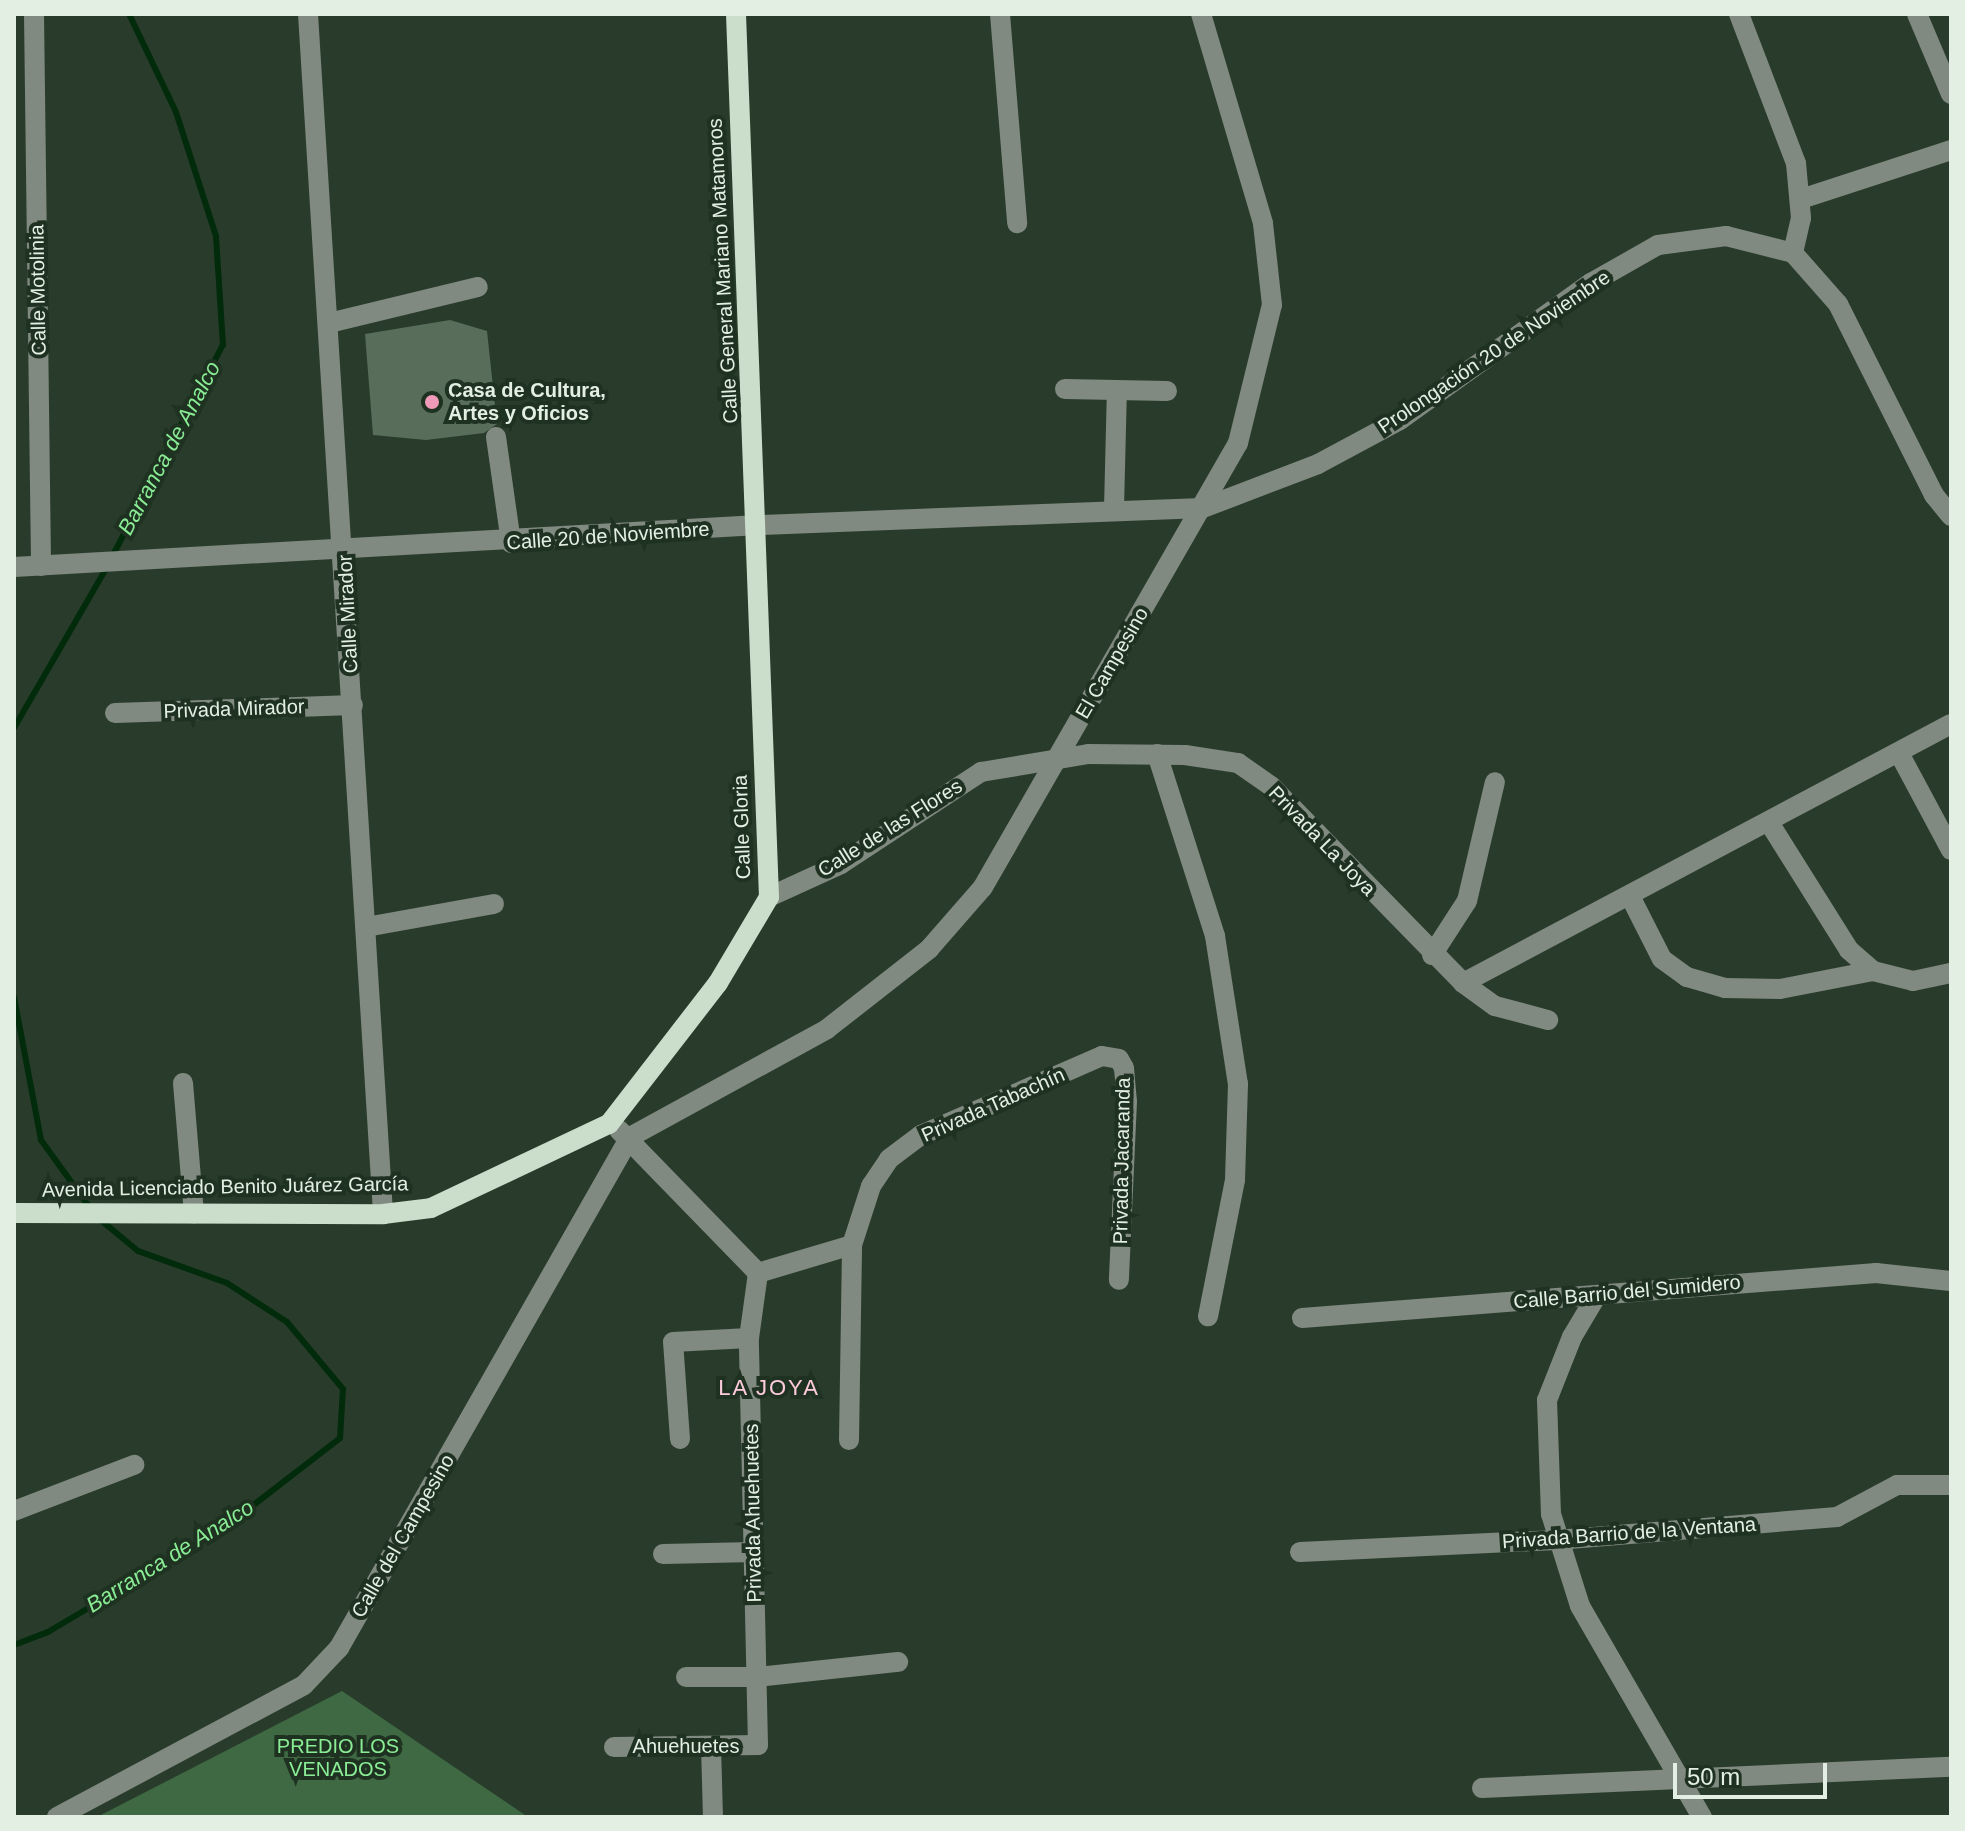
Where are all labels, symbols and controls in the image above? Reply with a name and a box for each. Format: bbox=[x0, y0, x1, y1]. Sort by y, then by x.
street label: Calle General Mariano Matamoros bbox=[703, 118, 743, 424]
street label: Calle Motolinia bbox=[25, 224, 51, 356]
street label: Prolongación 20 de Noviembre bbox=[1373, 265, 1615, 439]
water label: Barranca de Analco bbox=[112, 356, 226, 540]
place label: Casa de Cultura, Artes y Oficios bbox=[448, 378, 606, 425]
marker: Casa de Cultura, Artes y Oficios bbox=[423, 393, 441, 411]
street label: Calle 20 de Noviembre bbox=[506, 517, 710, 555]
street label: Calle Mirador bbox=[333, 554, 363, 674]
street label: El Campesino bbox=[1070, 603, 1154, 723]
street label: Privada Mirador bbox=[163, 695, 305, 723]
street label: Calle Gloria bbox=[728, 774, 756, 880]
street label: Calle de las Flores bbox=[813, 774, 967, 882]
street label: Privada La Joya bbox=[1264, 781, 1380, 901]
street label: Privada Tabachín bbox=[918, 1063, 1068, 1147]
street label: Privada Jacaranda bbox=[1109, 1077, 1135, 1245]
street label: Avenida Licenciado Benito Juárez García bbox=[42, 1172, 408, 1202]
street label: Calle Barrio del Sumidero bbox=[1512, 1270, 1742, 1314]
district label: LA JOYA bbox=[718, 1375, 820, 1401]
street label: Privada Ahuehuetes bbox=[739, 1423, 767, 1603]
street label: Calle del Campesino bbox=[346, 1450, 460, 1622]
water label: Barranca de Analco bbox=[81, 1494, 259, 1618]
street label: Privada Barrio de la Ventana bbox=[1501, 1512, 1757, 1554]
street label: Ahuehuetes bbox=[633, 1734, 739, 1758]
park label: PREDIO LOS VENADOS bbox=[277, 1735, 399, 1782]
scale bar bbox=[1677, 1747, 1831, 1797]
text: 50 m bbox=[1687, 1763, 1740, 1790]

